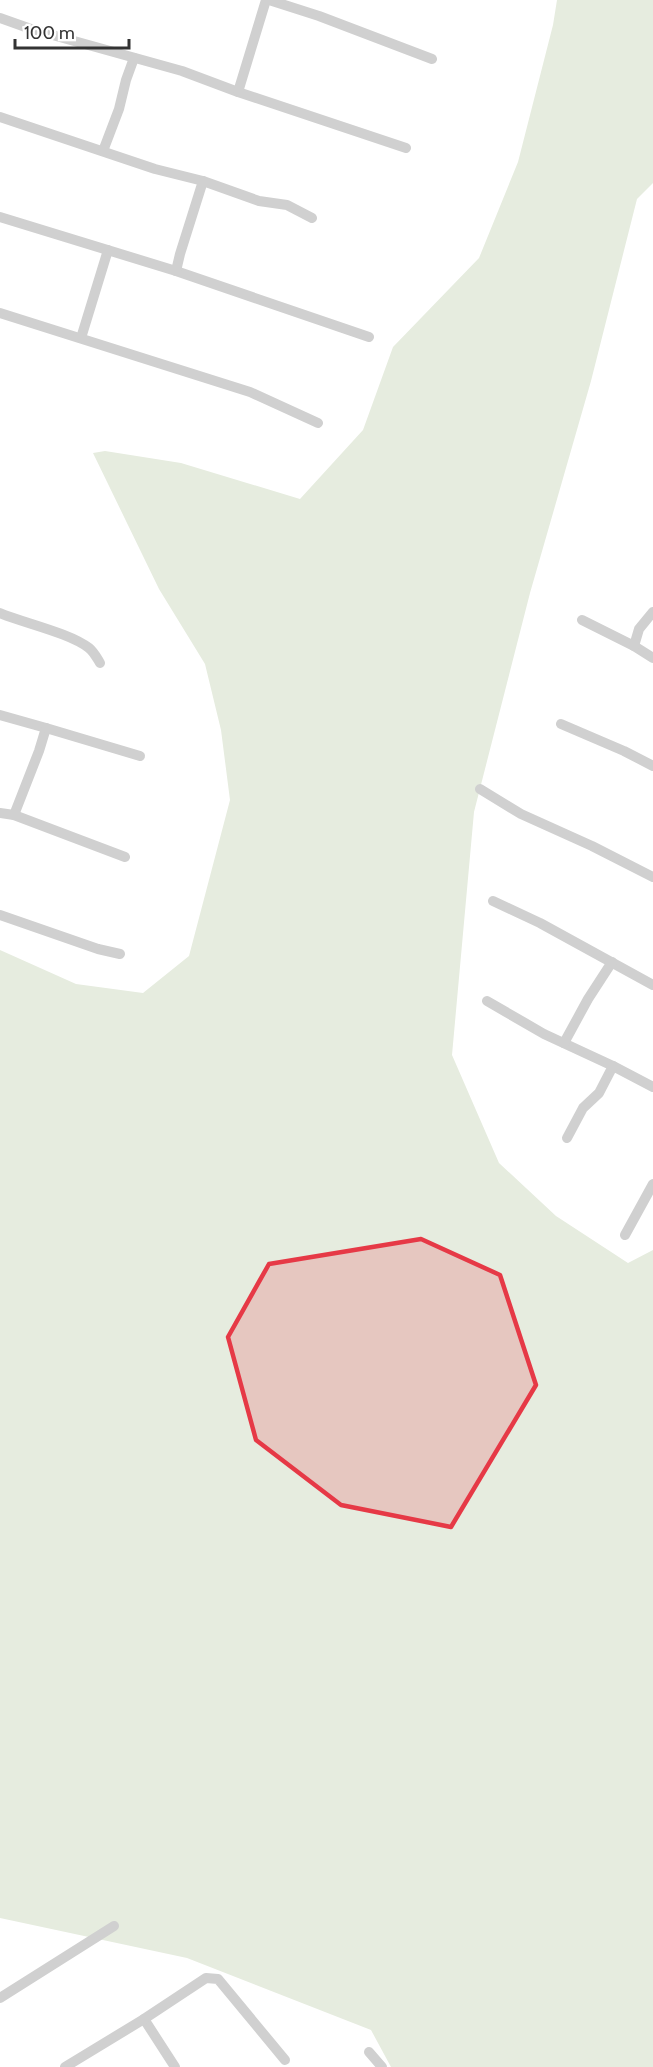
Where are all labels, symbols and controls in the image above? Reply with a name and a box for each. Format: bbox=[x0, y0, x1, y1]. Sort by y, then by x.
scale bar bbox=[15, 12, 129, 50]
text: 100 m bbox=[24, 22, 75, 44]

